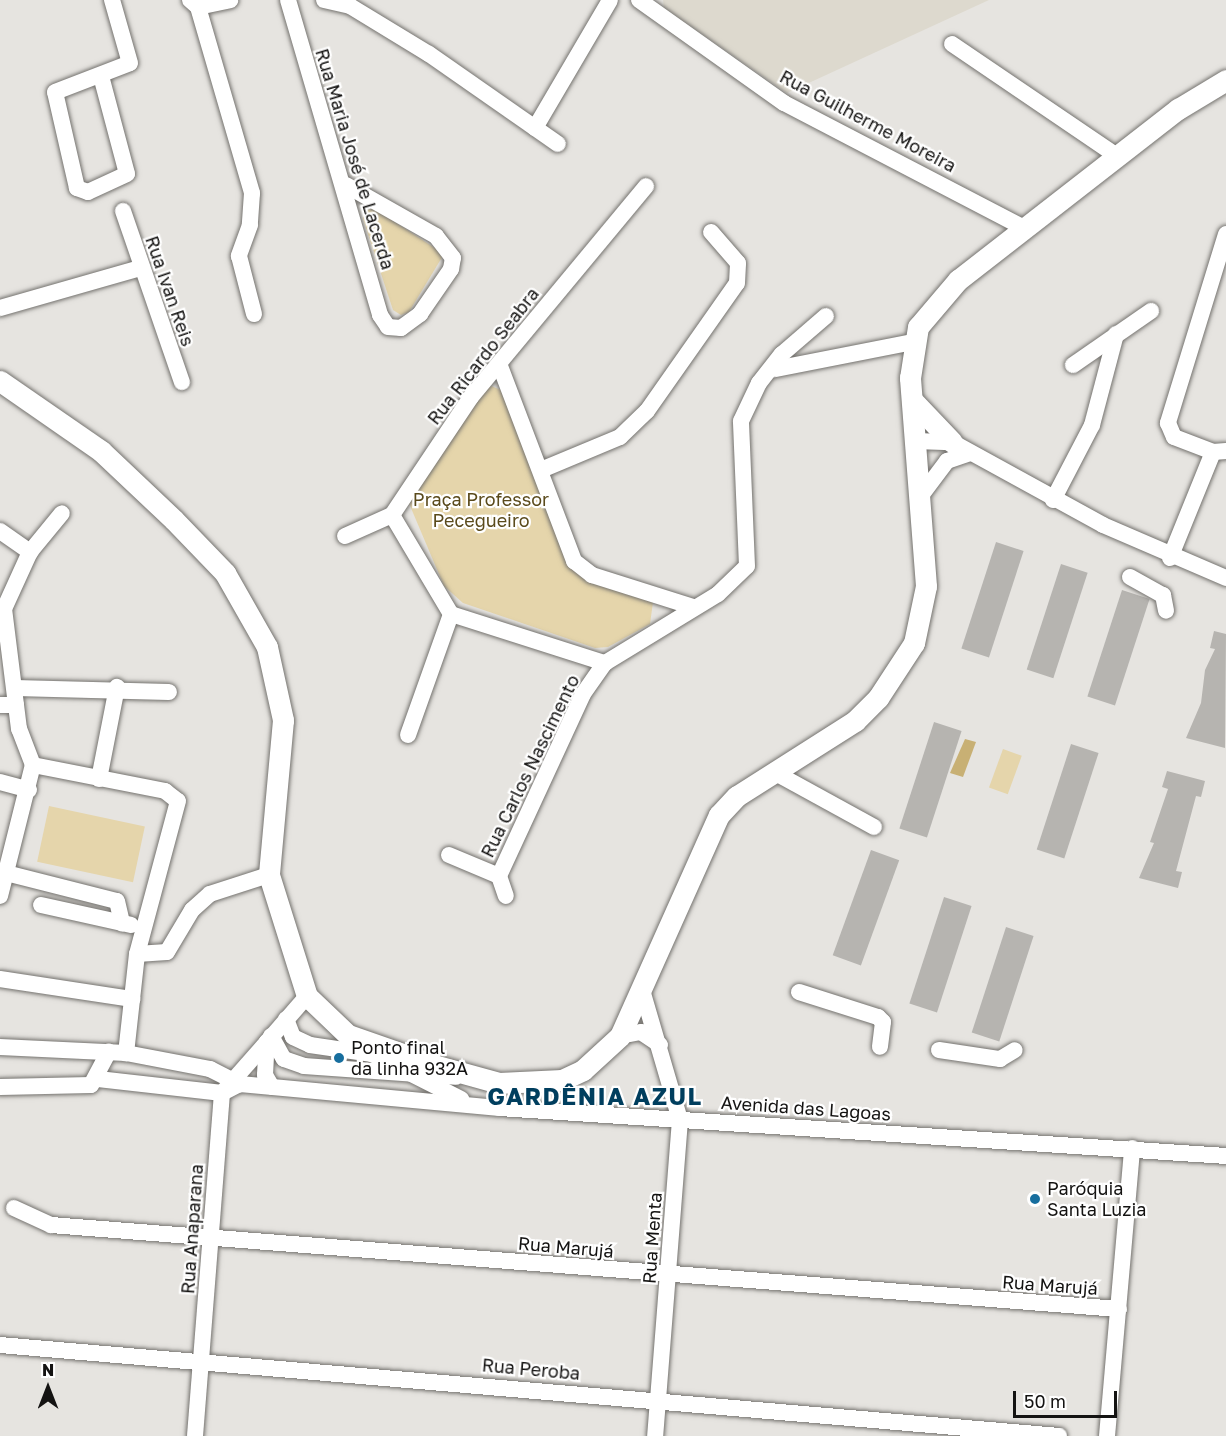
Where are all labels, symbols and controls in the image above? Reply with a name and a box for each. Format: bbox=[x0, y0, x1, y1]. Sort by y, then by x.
street label: Rua Maria José de Lacerda bbox=[311, 46, 399, 272]
street label: Rua Guilherme Moreira bbox=[776, 65, 960, 177]
street label: Rua Ivan Reis bbox=[141, 233, 199, 349]
street label: Rua Ricardo Seabra bbox=[423, 283, 543, 429]
park label: Praça Professor Pecegueiro bbox=[413, 489, 549, 532]
street label: Rua Carlos Nascimento bbox=[476, 671, 584, 861]
place label: Ponto final da linha 932A bbox=[351, 1037, 468, 1080]
marker: Ponto final da linha 932A bbox=[332, 1051, 346, 1065]
district label: GARDÊNIA AZUL bbox=[487, 1082, 703, 1110]
street label: Avenida das Lagoas bbox=[720, 1091, 892, 1125]
street label: Rua Anaparana bbox=[177, 1163, 207, 1295]
place label: Paróquia Santa Luzia bbox=[1047, 1178, 1146, 1220]
street label: Rua Menta bbox=[638, 1192, 666, 1284]
marker: Paróquia Santa Luzia bbox=[1028, 1192, 1042, 1206]
street label: Rua Marujá bbox=[517, 1232, 615, 1262]
street label: Rua Marujá bbox=[1001, 1271, 1099, 1299]
street label: Rua Peroba bbox=[481, 1354, 581, 1384]
north arrow bbox=[18, 1358, 78, 1418]
text: N bbox=[42, 1360, 54, 1380]
scale bar bbox=[1016, 1379, 1120, 1417]
text: 50 m bbox=[1024, 1390, 1066, 1412]

